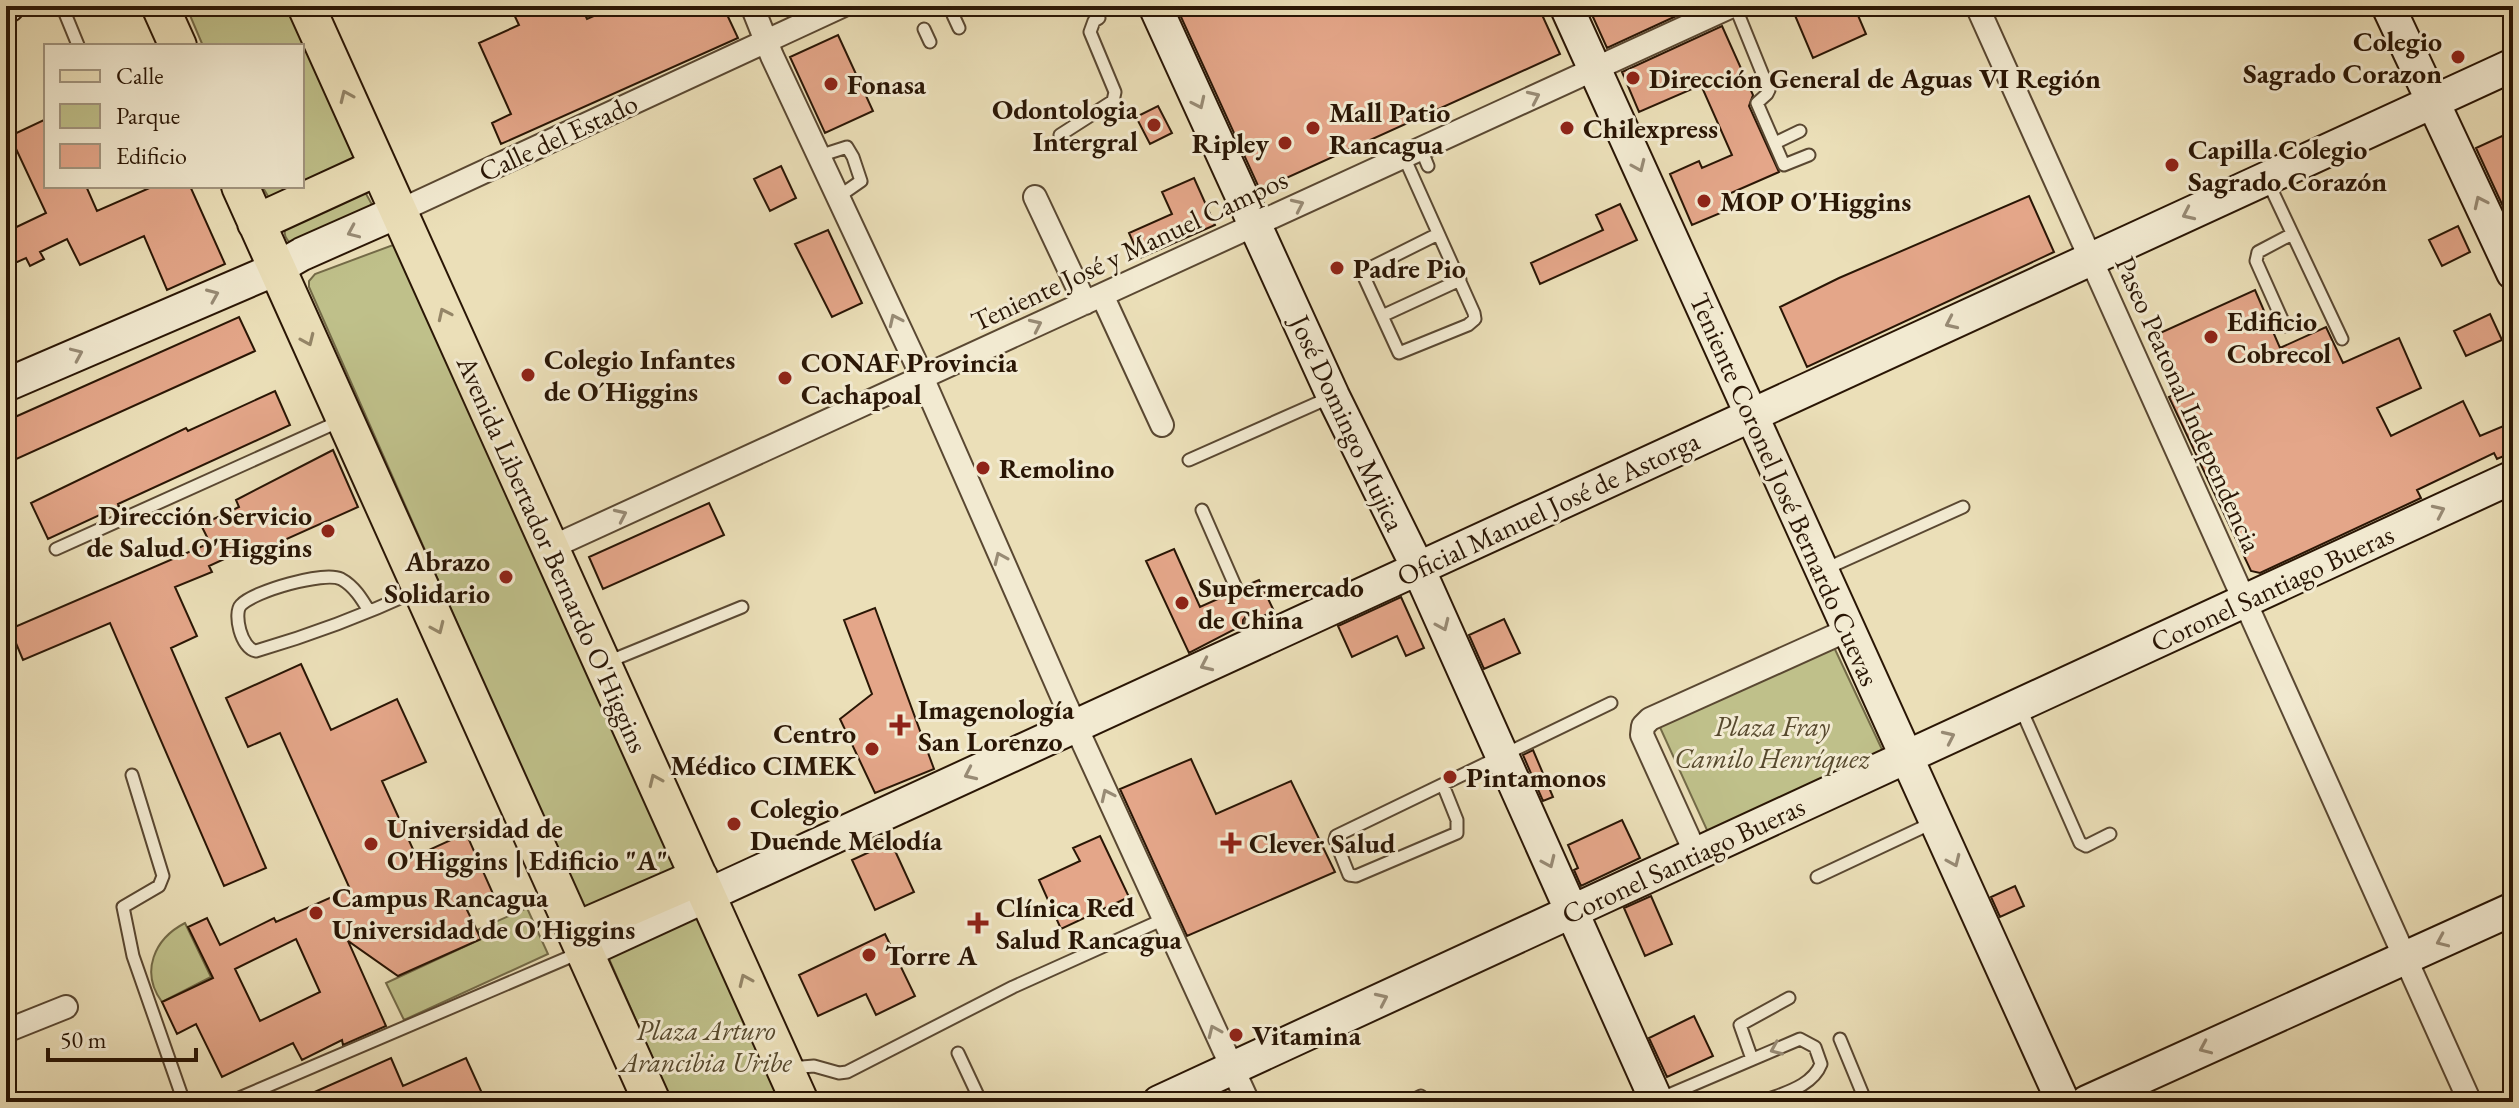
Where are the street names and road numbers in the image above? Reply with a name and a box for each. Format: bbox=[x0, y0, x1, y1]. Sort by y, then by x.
street label: Calle del Estado bbox=[473, 84, 643, 190]
street label: Teniente José y Manuel Campos bbox=[965, 161, 1293, 339]
street label: Paseo Peatonal Independencia bbox=[2107, 250, 2271, 558]
street label: Teniente Coronel José Bernardo Cuevas bbox=[1682, 287, 1888, 691]
street label: José Domingo Mujica bbox=[1281, 307, 1414, 538]
street label: Avenida Libertador Bernardo O'Higgins bbox=[449, 349, 657, 758]
street label: Oficial Manuel José de Astorga bbox=[1391, 422, 1706, 594]
street label: Coronel Santiago Bueras bbox=[2145, 516, 2399, 660]
street label: Coronel Santiago Bueras bbox=[1556, 788, 1810, 932]

